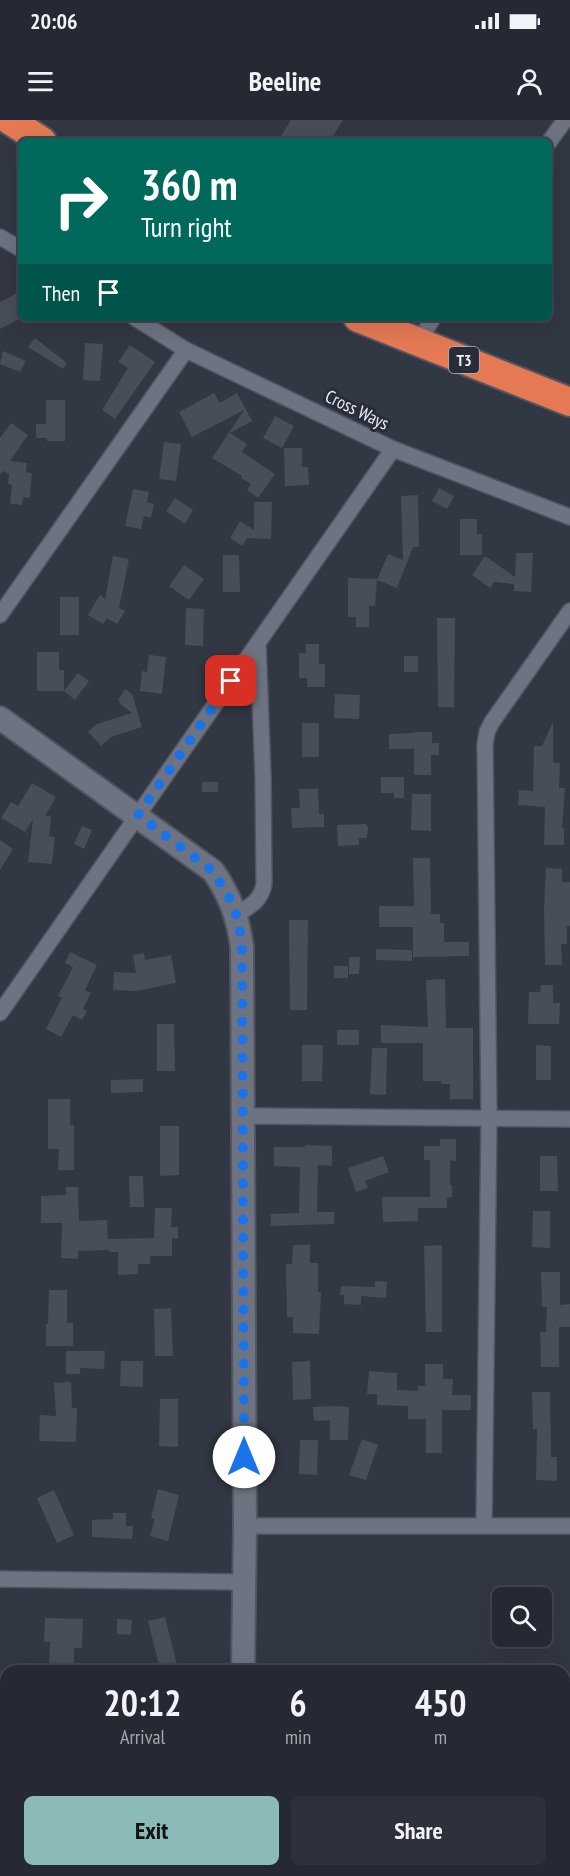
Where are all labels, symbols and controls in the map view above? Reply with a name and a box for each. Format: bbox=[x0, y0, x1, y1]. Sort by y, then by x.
text: 20:06 bbox=[30, 7, 78, 35]
text: Beeline bbox=[249, 64, 321, 98]
icon: menu bbox=[24, 65, 57, 98]
icon: person bbox=[513, 65, 546, 98]
text: 360 m bbox=[141, 157, 238, 212]
icon: right bbox=[42, 162, 120, 240]
text: Turn right bbox=[141, 210, 232, 244]
icon: arrive bbox=[92, 276, 125, 309]
text: Then bbox=[42, 279, 80, 307]
road number: T3 bbox=[449, 347, 479, 373]
street label: Cross Ways bbox=[322, 384, 393, 435]
pin bbox=[205, 655, 256, 706]
icon: arrive bbox=[214, 664, 247, 697]
position arrow bbox=[212, 1425, 276, 1489]
map controls bbox=[492, 1587, 552, 1647]
button: search bbox=[492, 1587, 552, 1647]
text: 20:12 bbox=[104, 1679, 181, 1726]
text: 6 bbox=[289, 1679, 307, 1726]
text: 450 bbox=[415, 1679, 466, 1726]
text: Arrival bbox=[120, 1724, 165, 1750]
text: min bbox=[285, 1724, 311, 1750]
text: m bbox=[434, 1724, 447, 1750]
button: Exit bbox=[24, 1796, 279, 1865]
button: Share bbox=[291, 1796, 546, 1865]

